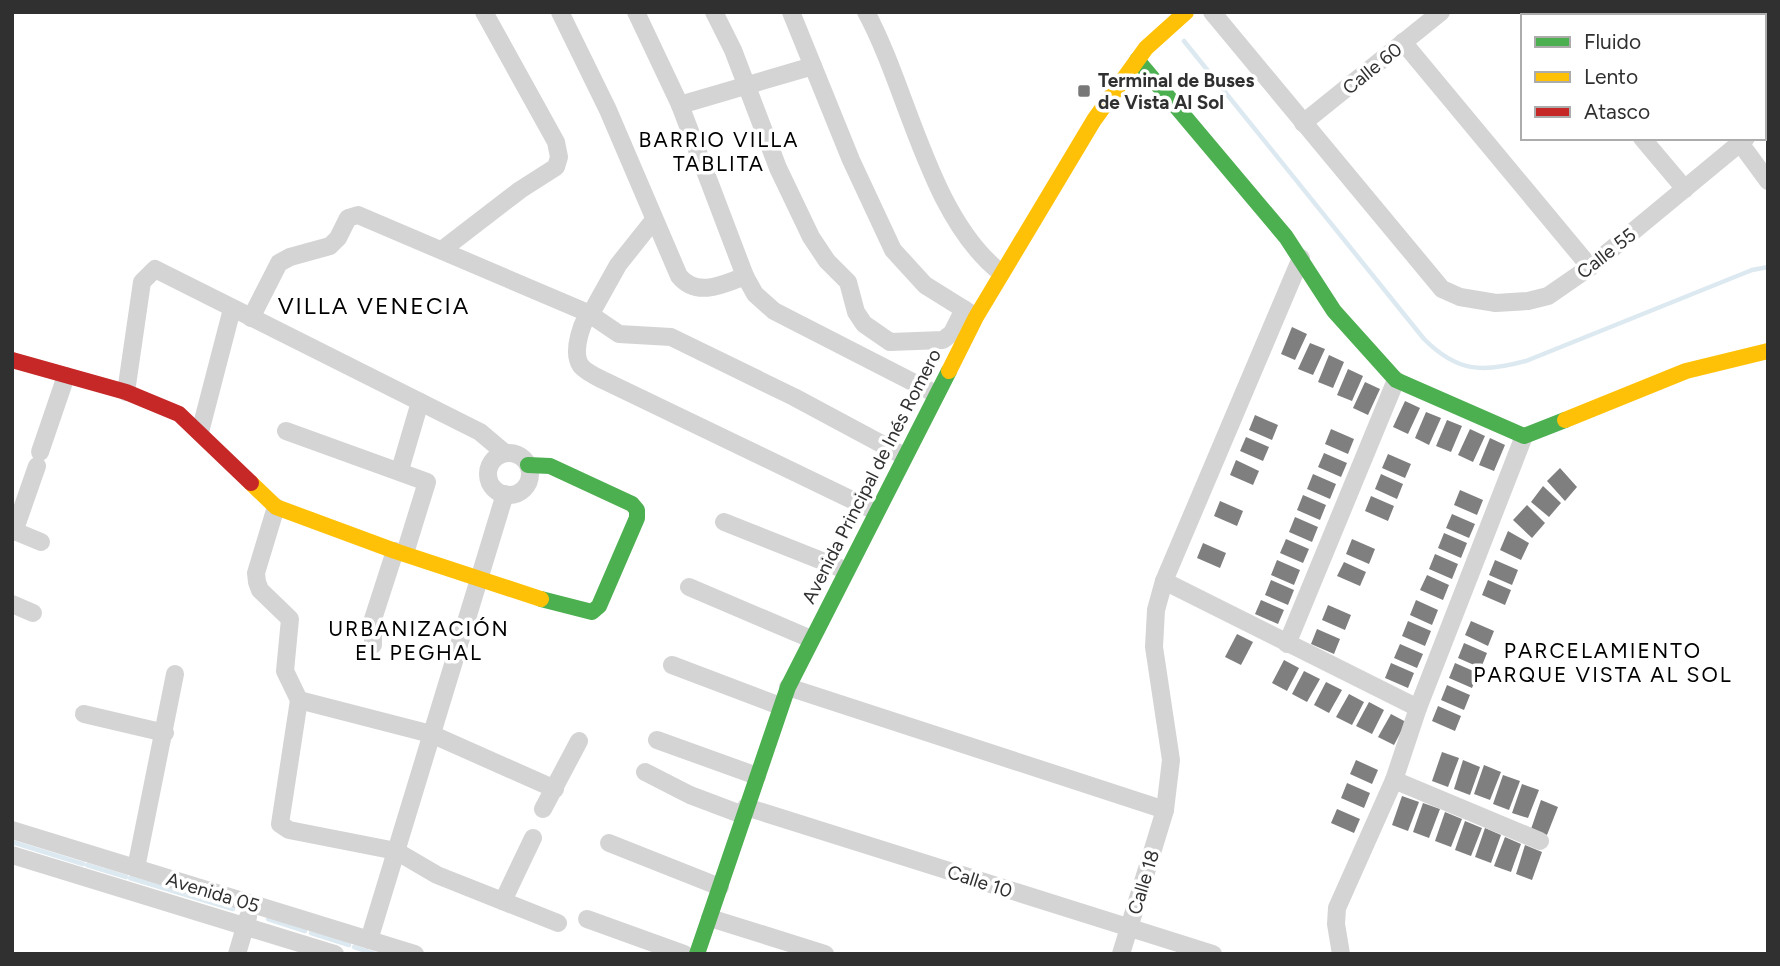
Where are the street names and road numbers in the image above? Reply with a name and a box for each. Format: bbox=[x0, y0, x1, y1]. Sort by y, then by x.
street label: Calle 60 bbox=[1338, 38, 1407, 99]
street label: Calle 55 bbox=[1572, 223, 1640, 284]
street label: Avenida Principal de Inés Romero bbox=[797, 345, 946, 607]
street label: Calle 18 bbox=[1123, 847, 1164, 917]
street label: Calle 10 bbox=[945, 860, 1015, 903]
street label: Avenida 05 bbox=[163, 867, 262, 918]

